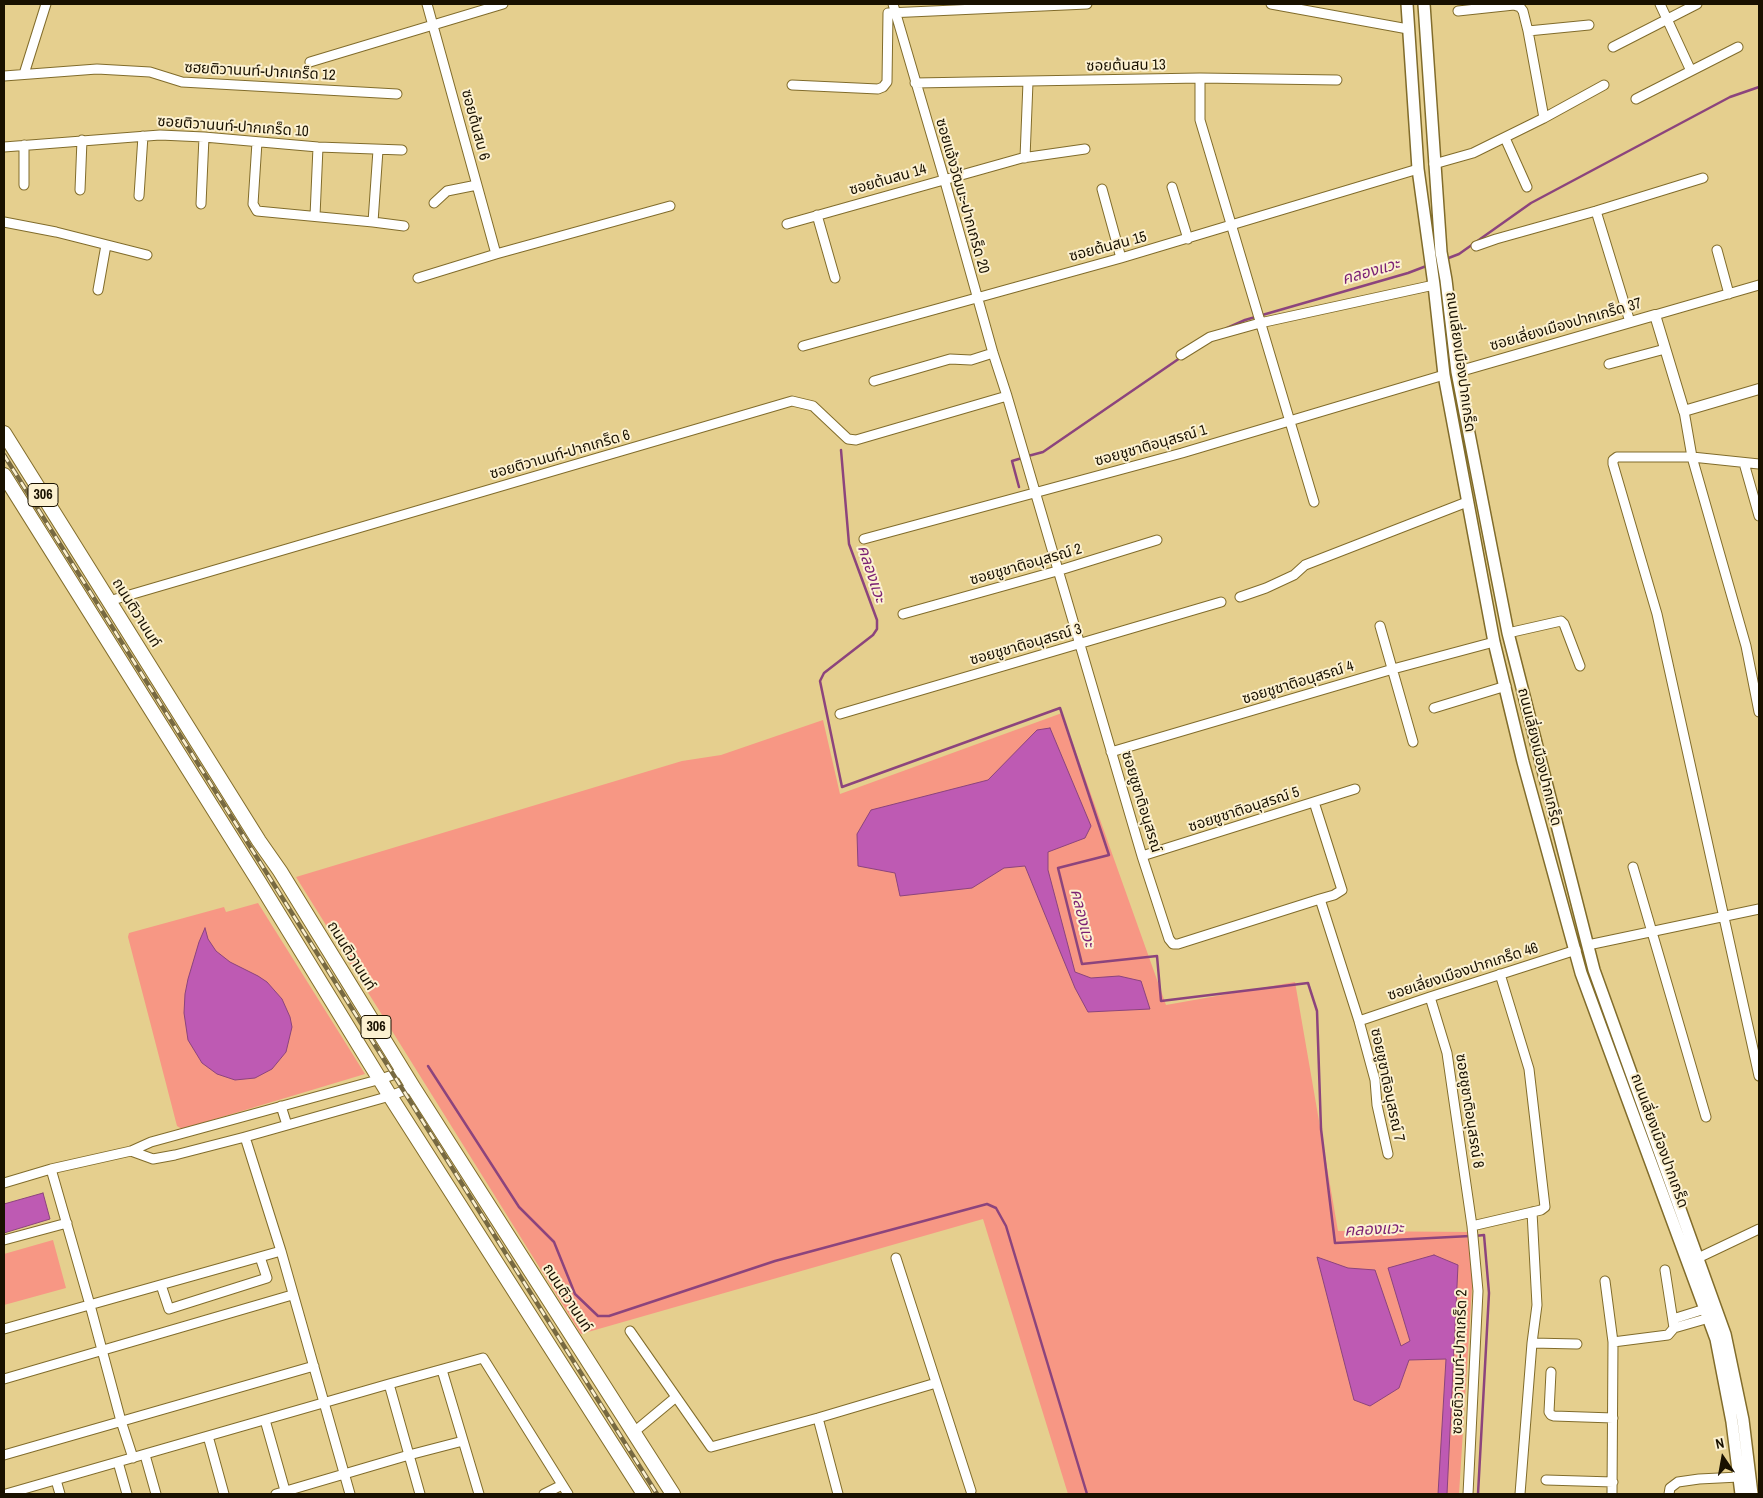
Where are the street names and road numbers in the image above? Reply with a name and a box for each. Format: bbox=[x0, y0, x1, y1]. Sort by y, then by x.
street label: ซอยต้นสน 13 bbox=[1086, 56, 1166, 76]
street label: ซฮยติวานนท์-ปากเกร็ด 12 bbox=[184, 59, 336, 85]
street label: ซอยต้นสน 6 bbox=[457, 88, 493, 162]
street label: ซอยติวานนท์-ปากเกร็ด 10 bbox=[157, 113, 309, 141]
street label: ซอยแจ้งวัฒนะ-ปากเกร็ด 20 bbox=[931, 116, 993, 276]
street label: ซอยต้นสน 14 bbox=[847, 160, 929, 200]
street label: ซอยต้นสน 15 bbox=[1067, 228, 1149, 266]
street label: ถนนเลี่ยงเมืองปากเกร็ด bbox=[1441, 291, 1479, 433]
street label: ซอยเลี่ยงเมืองปากเกร็ด 37 bbox=[1488, 295, 1644, 355]
street label: ซอยชูชาติอนุสรณ์ 1 bbox=[1093, 421, 1209, 471]
street label: ซอยติวานนท์-ปากเกร็ด 6 bbox=[488, 426, 632, 484]
road number: 306 bbox=[28, 484, 58, 506]
street label: ซอยชูชาติอนุสรณ์ 2 bbox=[968, 540, 1084, 590]
street label: ถนนติวานนท์ bbox=[108, 575, 164, 651]
street label: ซอยชูชาติอนุสรณ์ 3 bbox=[968, 620, 1084, 670]
street label: ซอยชูชาติอนุสรณ์ 4 bbox=[1240, 657, 1356, 709]
street label: ถนนเลี่ยงเมืองปากเกร็ด bbox=[1513, 686, 1565, 828]
street label: ซอยชูชาติอนุสรณ์ bbox=[1117, 749, 1165, 855]
street label: ซอยชูชาติอนุสรณ์ 5 bbox=[1186, 784, 1302, 836]
street label: ถนนติวานนท์ bbox=[323, 918, 379, 994]
street label: ซอยเลี่ยงเมืองปากเกร็ด 46 bbox=[1385, 939, 1541, 1005]
road number: 306 bbox=[361, 1016, 391, 1038]
street label: ซอยชูชาติอนุสรณ์ 7 bbox=[1366, 1027, 1408, 1143]
street label: ซอยชูชาติอนุสรณ์ 8 bbox=[1451, 1053, 1487, 1169]
street label: ถนนเลี่ยงเมืองปากเกร็ด bbox=[1626, 1071, 1692, 1211]
street label: ถนนติวานนท์ bbox=[538, 1260, 596, 1336]
street label: ซอยติวานนท์-ปากเกร็ด 2 bbox=[1448, 1289, 1472, 1435]

